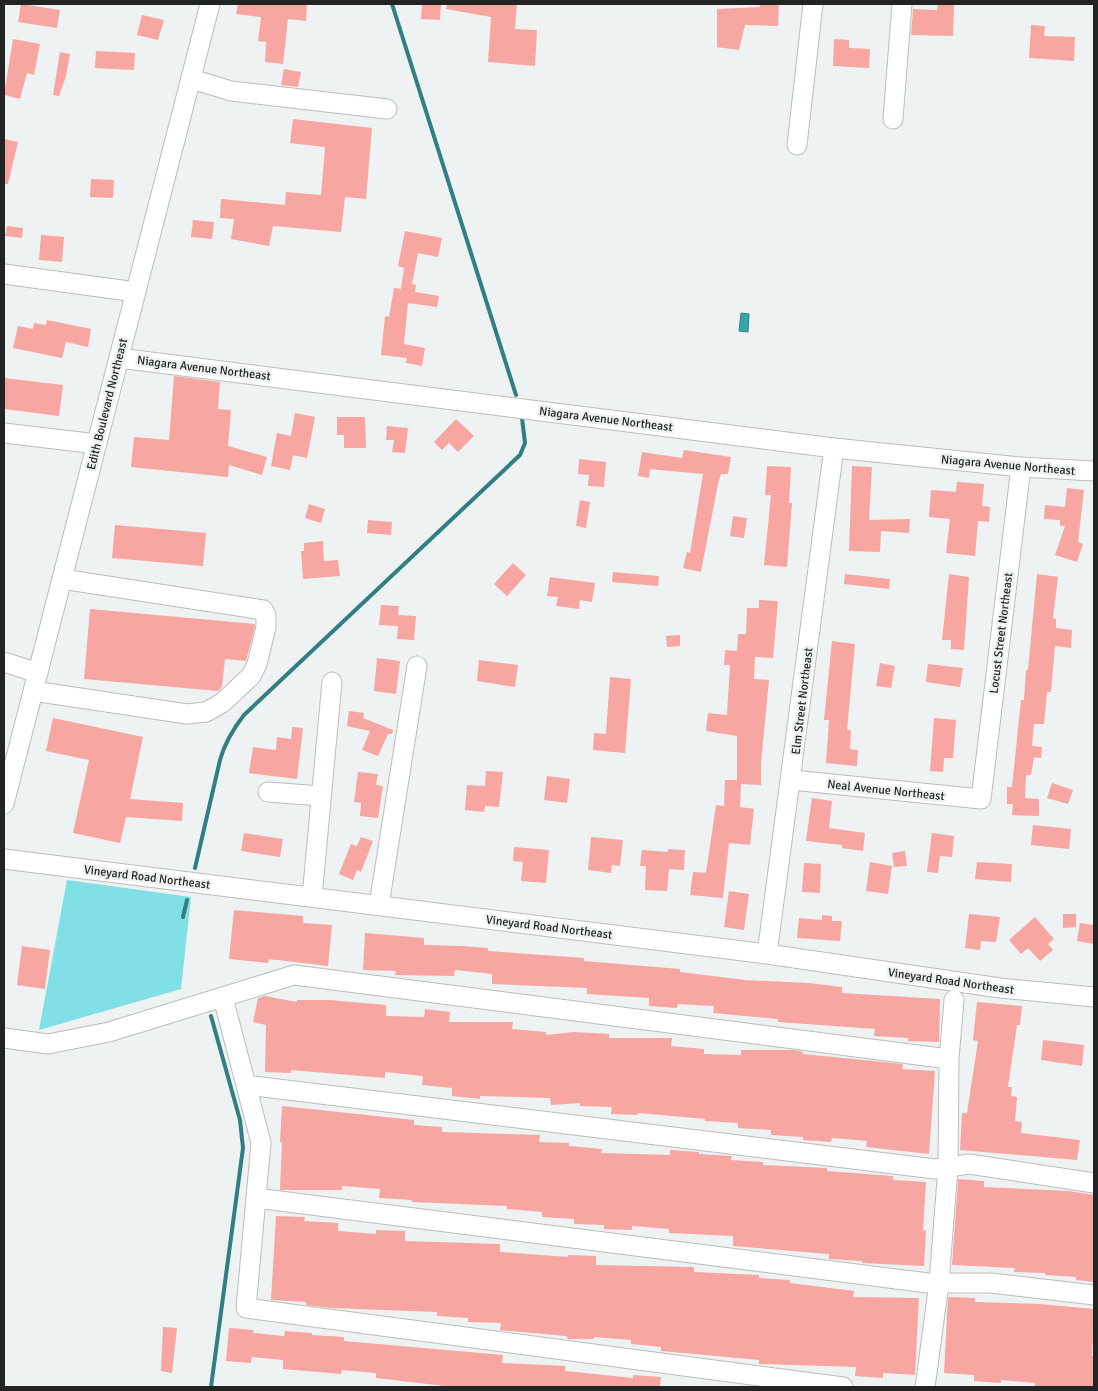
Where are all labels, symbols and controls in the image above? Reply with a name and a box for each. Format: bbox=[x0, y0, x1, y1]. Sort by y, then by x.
street label: Edith Boulevard Northeast bbox=[84, 337, 131, 471]
street label: Niagara Avenue Northeast bbox=[136, 353, 272, 384]
street label: Niagara Avenue Northeast bbox=[538, 404, 674, 435]
street label: Niagara Avenue Northeast bbox=[940, 452, 1076, 479]
street label: Locust Street Northeast bbox=[987, 572, 1016, 694]
street label: Elm Street Northeast bbox=[788, 647, 817, 755]
street label: Neal Avenue Northeast bbox=[827, 777, 945, 804]
street label: Vineyard Road Northeast bbox=[83, 862, 211, 893]
street label: Vineyard Road Northeast bbox=[485, 912, 613, 943]
street label: Vineyard Road Northeast bbox=[887, 965, 1015, 998]

